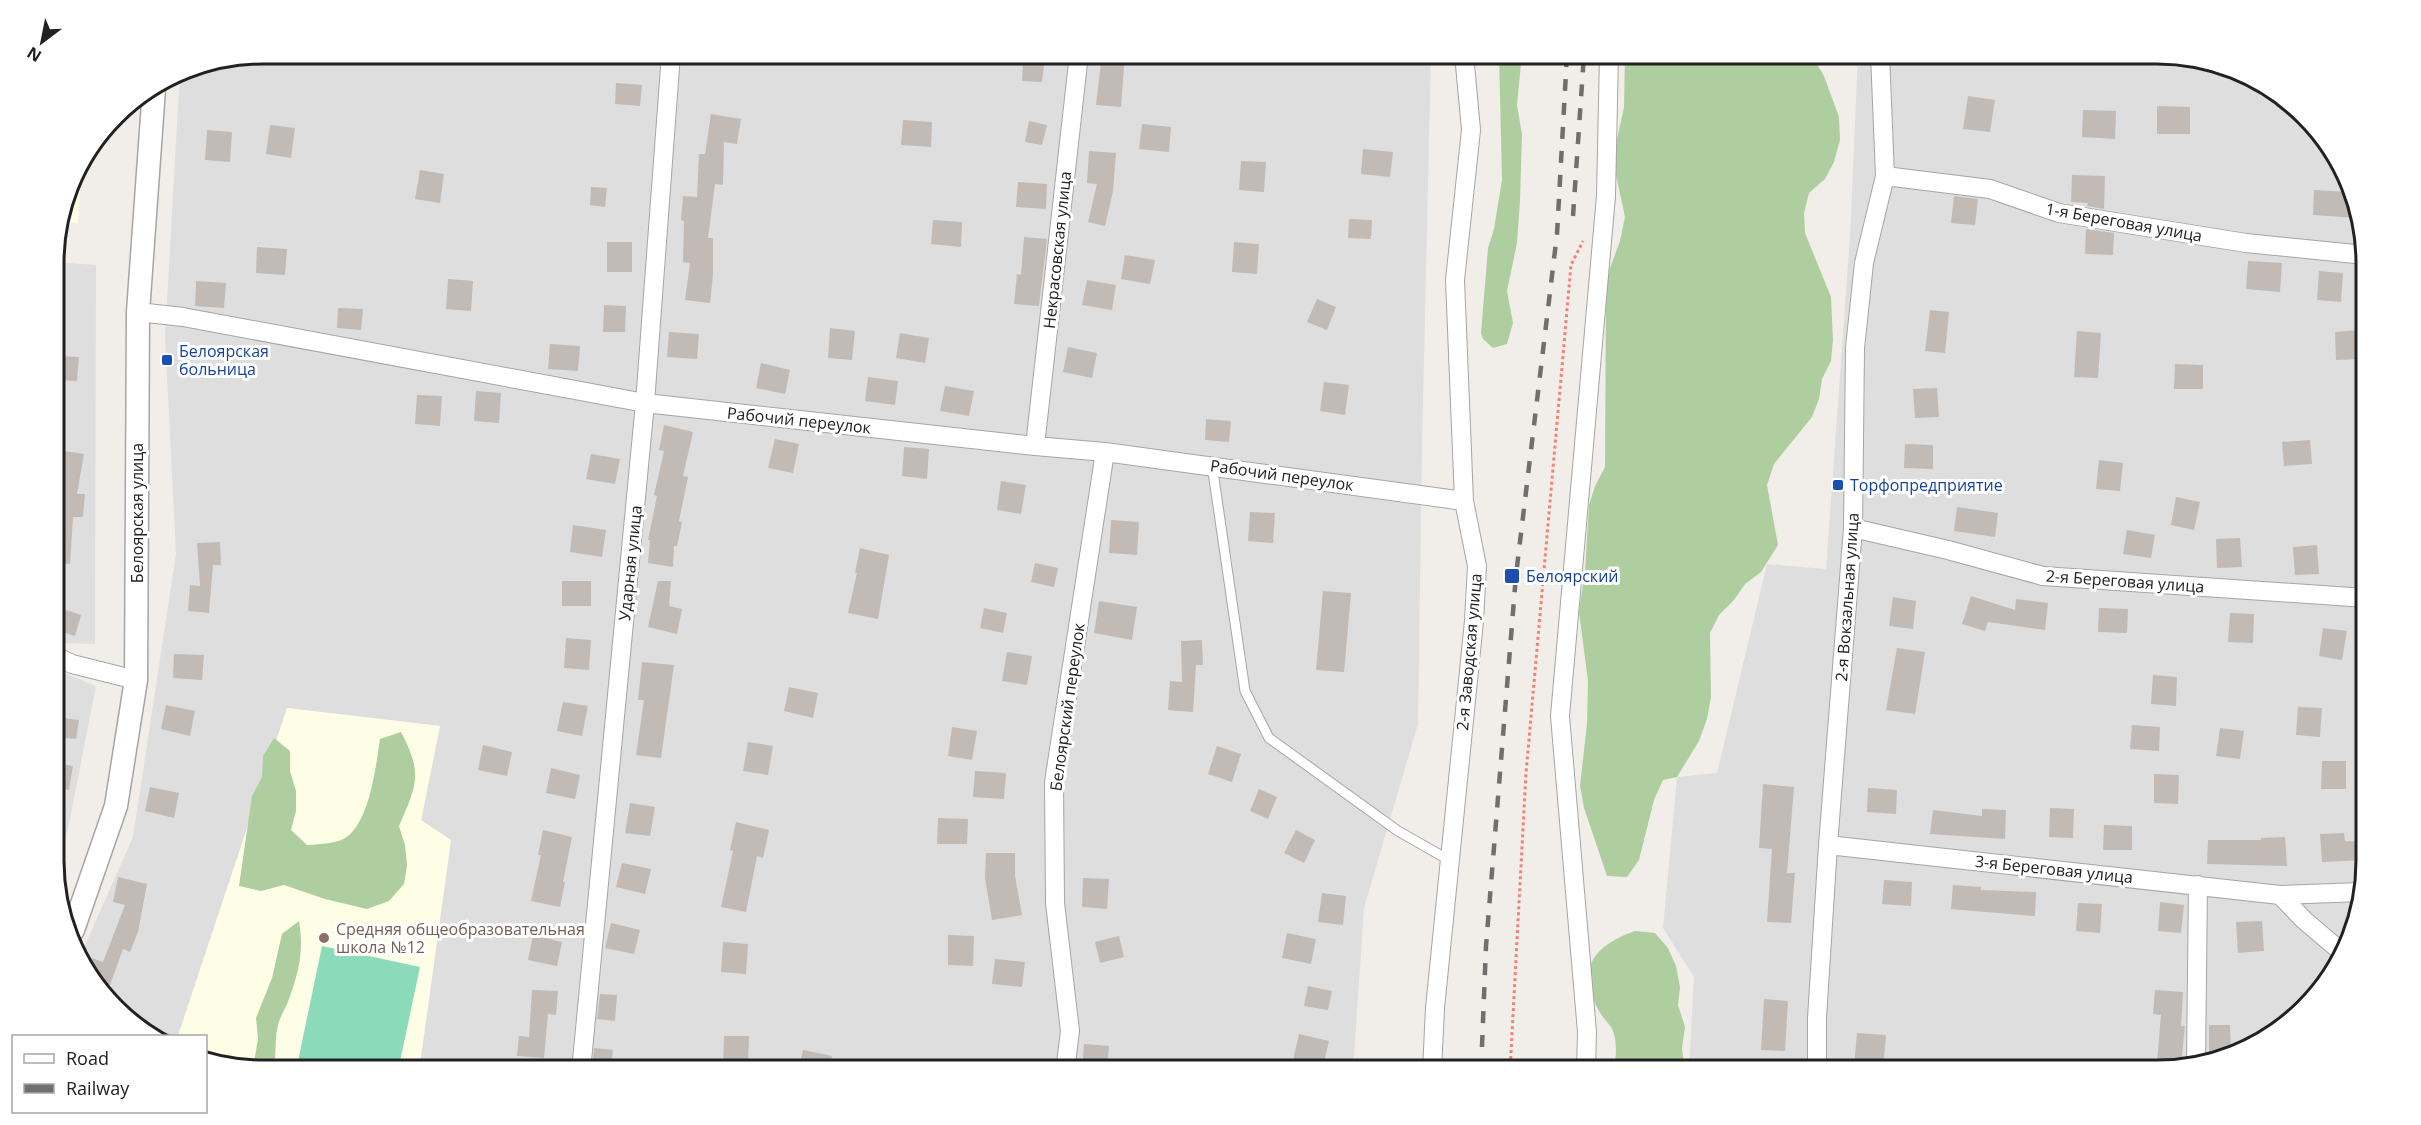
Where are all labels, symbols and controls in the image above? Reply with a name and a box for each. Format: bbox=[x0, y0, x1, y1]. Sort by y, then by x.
north arrow bbox=[12, 12, 72, 72]
text: N bbox=[23, 42, 45, 67]
street label: Некрасовская улица bbox=[1038, 170, 1076, 330]
street label: 1-я Береговая улица bbox=[2044, 197, 2204, 247]
place label: Белоярская больница bbox=[179, 340, 269, 380]
marker: Белоярская больница bbox=[160, 353, 174, 367]
street label: Рабочий переулок bbox=[726, 402, 873, 439]
street label: Белоярская улица bbox=[126, 443, 148, 583]
street label: Рабочий переулок bbox=[1209, 454, 1356, 496]
place label: Торфопредприятие bbox=[1850, 474, 2003, 496]
marker: Торфопредприятие bbox=[1831, 478, 1845, 492]
street label: Ударная улица bbox=[613, 504, 647, 622]
street label: 2-я Вокзальная улица bbox=[1830, 512, 1864, 682]
street label: 2-я Береговая улица bbox=[2045, 564, 2205, 598]
place label: Белоярский bbox=[1526, 565, 1618, 587]
marker: Белоярский bbox=[1503, 567, 1521, 585]
street label: 2-я Заводская улица bbox=[1451, 573, 1487, 731]
street label: Белоярский переулок bbox=[1044, 621, 1090, 792]
street label: 3-я Береговая улица bbox=[1974, 850, 2134, 888]
place label: Средняя общеобразовательная школа №12 bbox=[336, 918, 585, 958]
marker: Средняя общеобразовательная школа №12 bbox=[317, 931, 331, 945]
legend bbox=[12, 1035, 207, 1113]
text: Road bbox=[66, 1046, 109, 1070]
text: Railway bbox=[66, 1076, 130, 1100]

